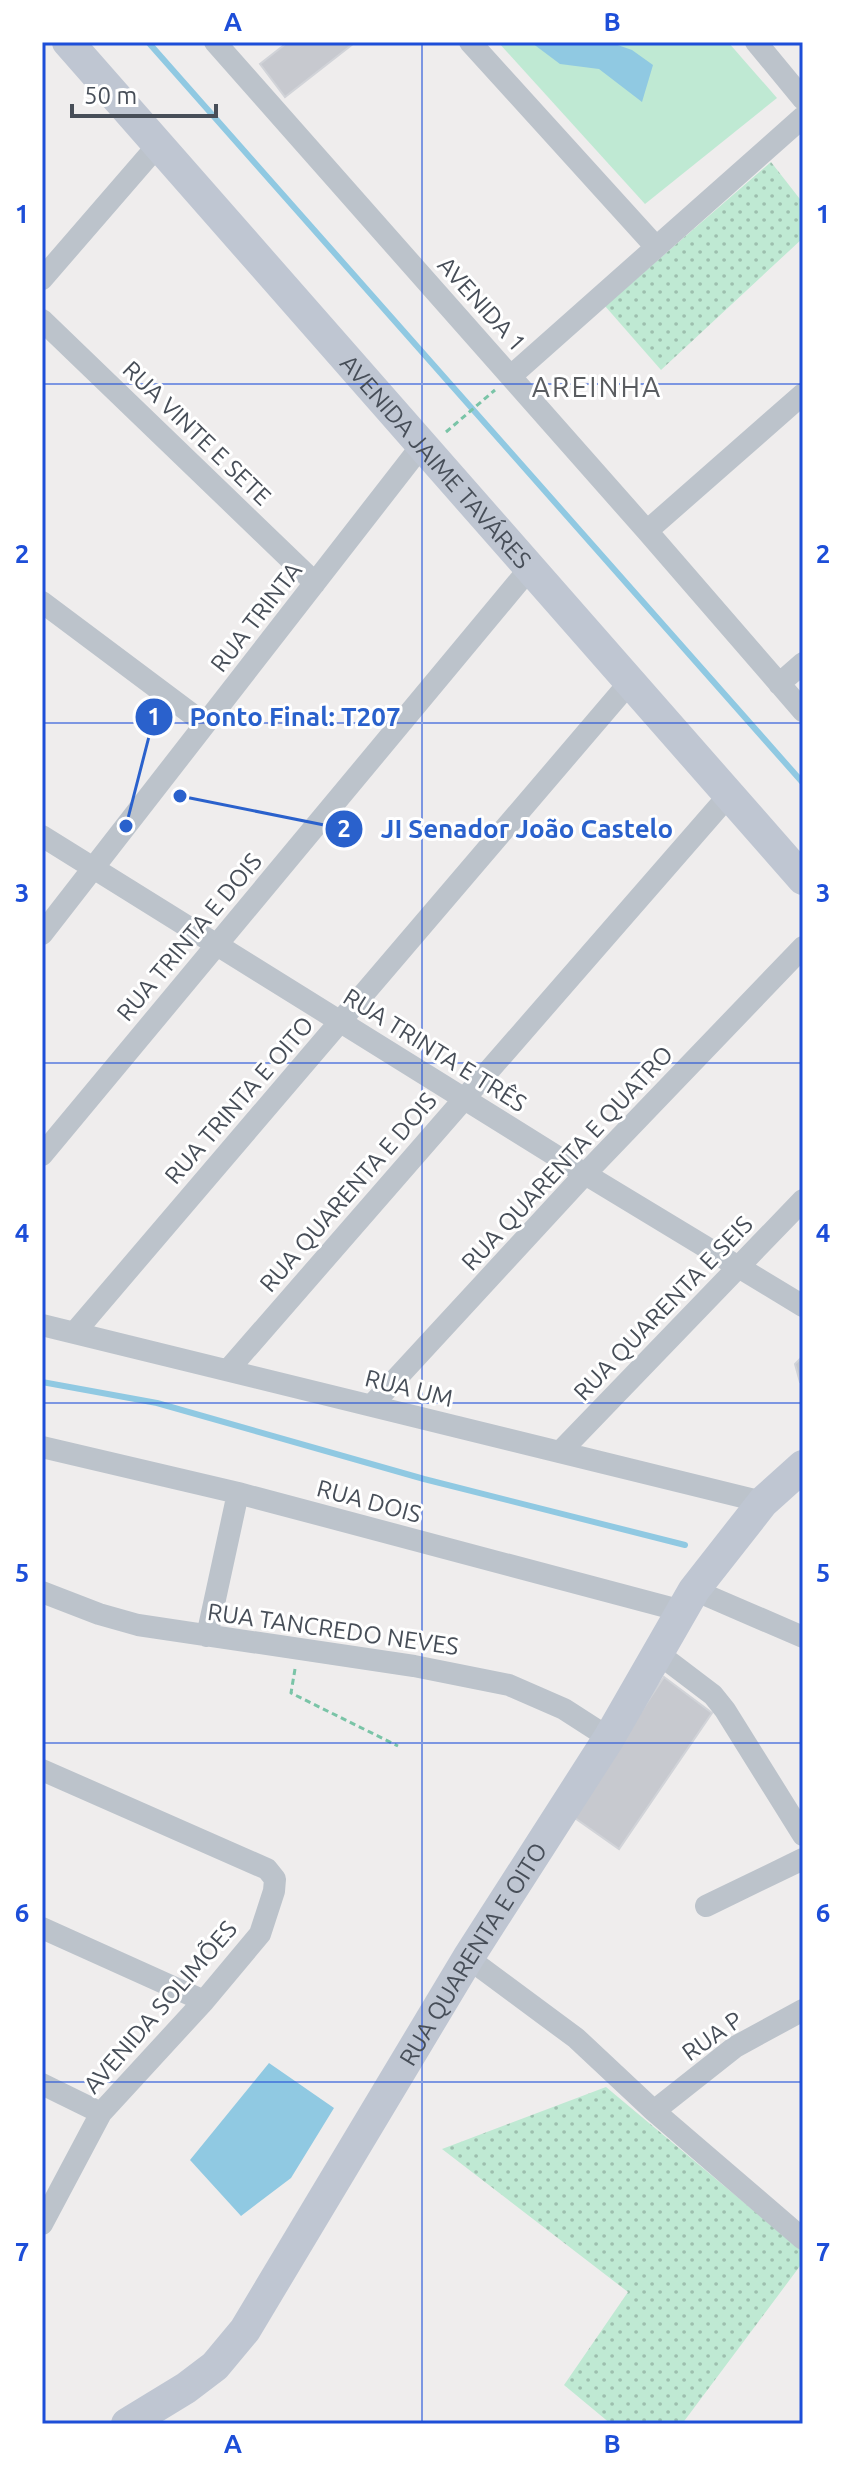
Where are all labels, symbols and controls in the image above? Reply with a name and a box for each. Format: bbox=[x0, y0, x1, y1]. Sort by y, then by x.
text: A bbox=[224, 7, 243, 36]
text: B bbox=[603, 7, 621, 36]
scale bar bbox=[72, 68, 216, 118]
text: 50 m bbox=[84, 82, 137, 109]
text: 1 bbox=[15, 199, 29, 228]
text: 1 bbox=[816, 199, 830, 228]
street label: AVENIDA 1 bbox=[433, 251, 531, 357]
street label: AVENIDA JAIME TAVÁRES bbox=[335, 349, 537, 573]
street label: RUA VINTE E SETE bbox=[117, 356, 277, 510]
district label: AREINHA bbox=[532, 371, 662, 402]
text: 2 bbox=[15, 539, 29, 568]
text: 2 bbox=[816, 539, 830, 568]
street label: RUA TRINTA bbox=[205, 557, 307, 677]
callout: Ponto Final: T207 bbox=[134, 692, 417, 742]
text: Ponto Final: T207 bbox=[189, 702, 401, 731]
text: 1 bbox=[147, 703, 161, 730]
callout: JI Senador João Castelo bbox=[324, 804, 689, 854]
text: JI Senador João Castelo bbox=[381, 814, 673, 843]
text: 2 bbox=[337, 815, 351, 842]
street label: RUA TRINTA E DOIS bbox=[111, 848, 267, 1026]
text: 3 bbox=[15, 878, 29, 907]
text: 3 bbox=[816, 878, 830, 907]
street label: RUA TRINTA E TRÊS bbox=[339, 982, 532, 1117]
street label: RUA TRINTA E OITO bbox=[159, 1011, 319, 1189]
street label: RUA QUARENTA E QUATRO bbox=[456, 1040, 678, 1276]
street label: RUA QUARENTA E DOIS bbox=[254, 1087, 442, 1297]
street label: RUA QUARENTA E SEIS bbox=[568, 1210, 758, 1406]
text: 4 bbox=[15, 1218, 29, 1247]
text: 4 bbox=[816, 1218, 830, 1247]
street label: RUA UM bbox=[362, 1364, 456, 1412]
street label: RUA DOIS bbox=[314, 1474, 424, 1528]
text: 5 bbox=[15, 1558, 29, 1587]
text: 5 bbox=[816, 1558, 830, 1587]
street label: RUA TANCREDO NEVES bbox=[206, 1598, 460, 1660]
street label: RUA QUARENTA E OITO bbox=[393, 1838, 552, 2070]
text: 6 bbox=[15, 1898, 29, 1927]
text: 6 bbox=[816, 1898, 830, 1927]
street label: AVENIDA SOLIMÕES bbox=[77, 1915, 242, 2099]
street label: RUA P bbox=[677, 2006, 747, 2066]
text: 7 bbox=[15, 2237, 29, 2266]
text: 7 bbox=[816, 2237, 830, 2266]
text: A bbox=[224, 2429, 243, 2458]
text: B bbox=[603, 2429, 621, 2458]

